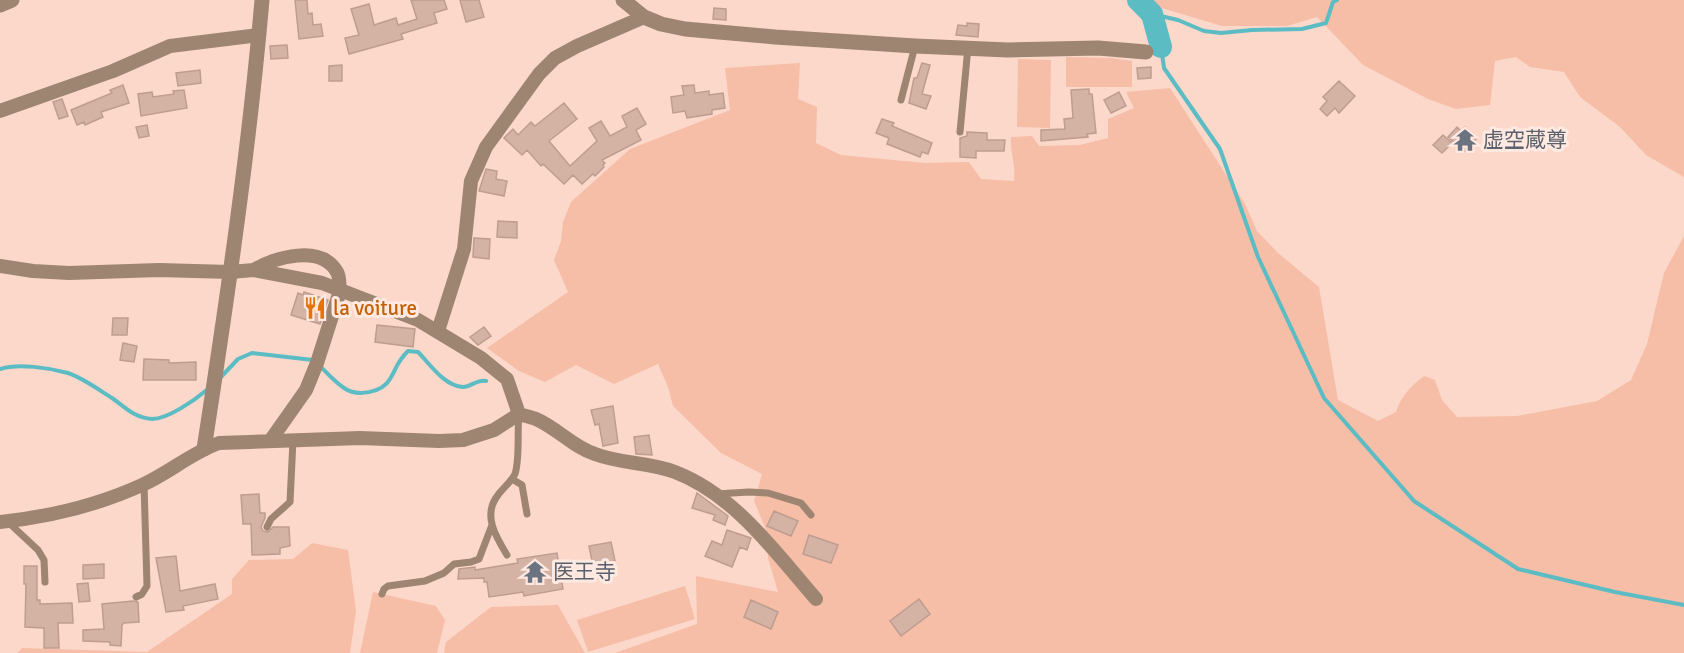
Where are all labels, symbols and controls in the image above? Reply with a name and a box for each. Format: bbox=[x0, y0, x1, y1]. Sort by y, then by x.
temple icon: 虚空蔵尊 bbox=[1452, 127, 1478, 153]
place label: 虚空蔵尊 bbox=[1483, 127, 1567, 153]
restaurant icon: la voiture bbox=[302, 295, 328, 321]
place label: la voiture bbox=[333, 295, 417, 321]
temple icon: 医王寺 bbox=[522, 559, 548, 585]
place label: 医王寺 bbox=[553, 559, 616, 585]

